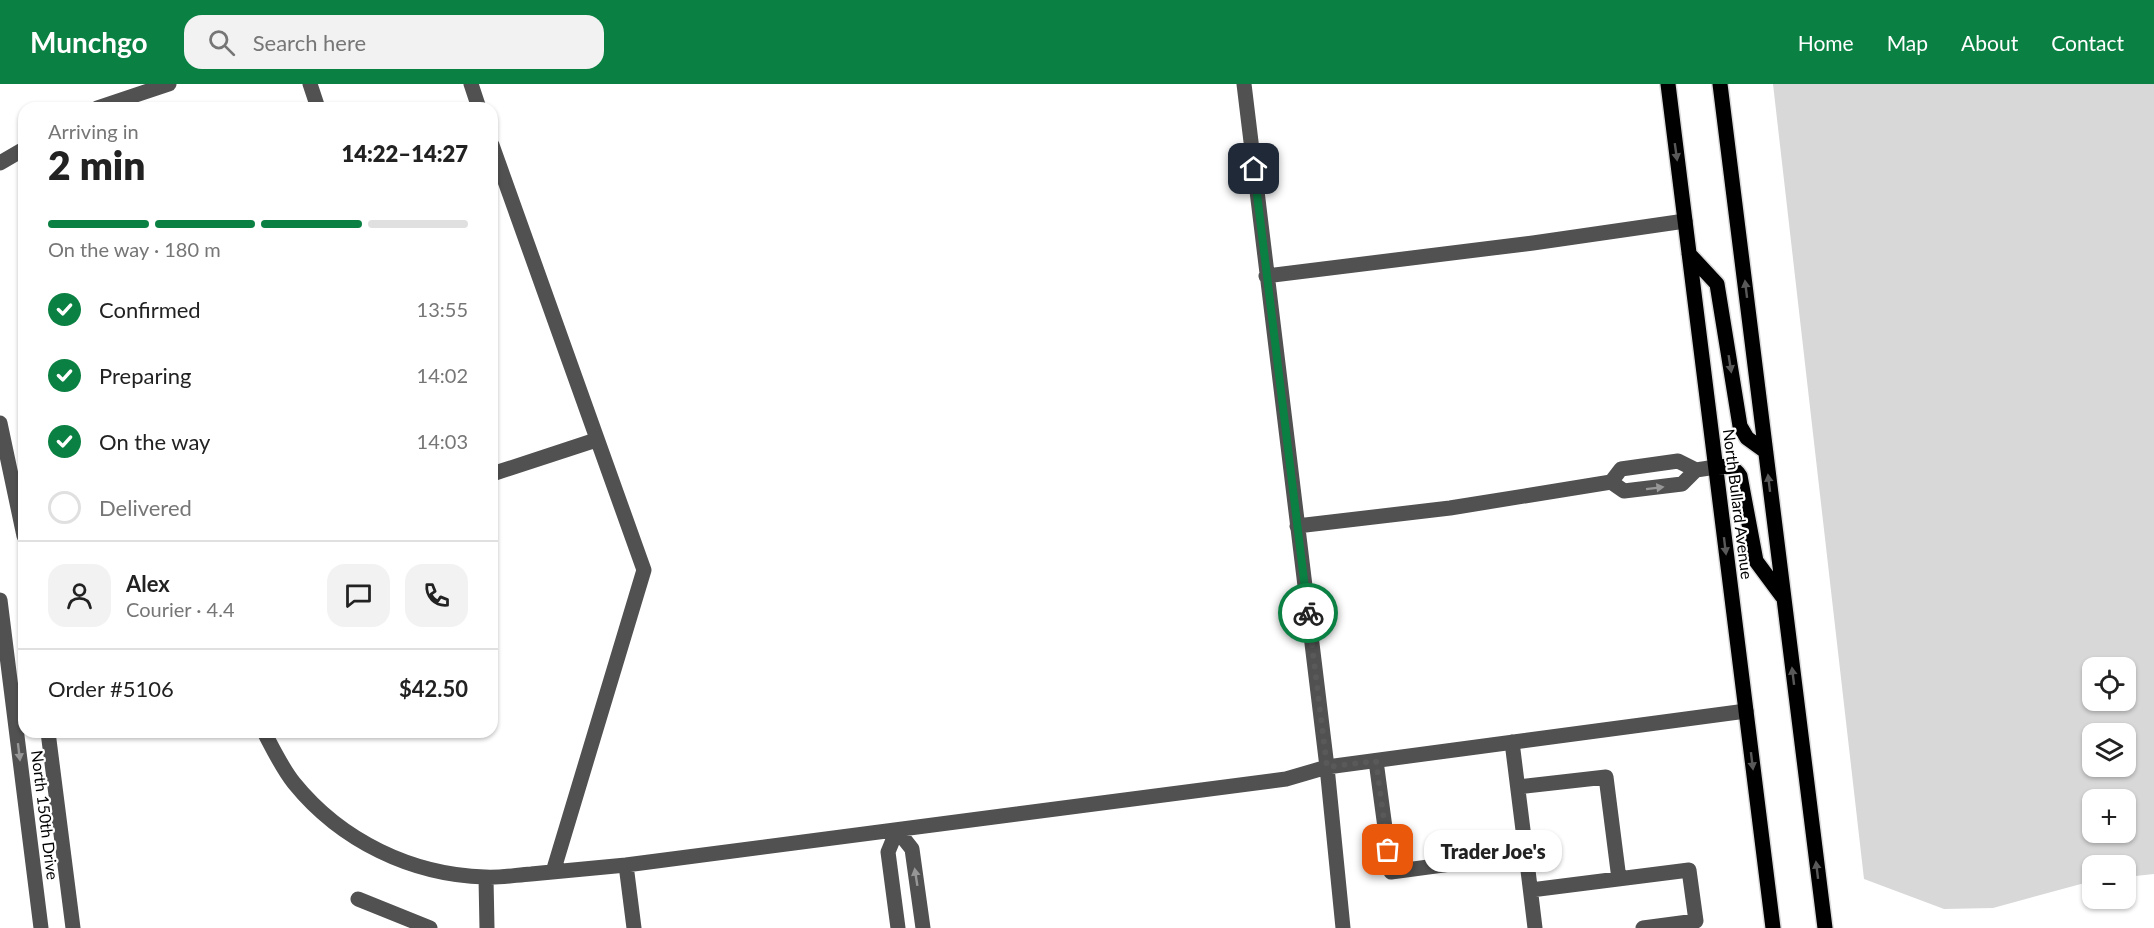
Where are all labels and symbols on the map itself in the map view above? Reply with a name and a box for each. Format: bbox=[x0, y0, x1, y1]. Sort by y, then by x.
pin bbox=[1228, 143, 1279, 194]
one-way arrow bbox=[1672, 143, 1681, 162]
one-way arrow bbox=[1741, 280, 1750, 299]
one-way arrow bbox=[1726, 354, 1735, 373]
street label: North Bullard Avenue bbox=[1720, 428, 1757, 580]
one-way arrow bbox=[1765, 473, 1774, 492]
one-way arrow bbox=[1646, 483, 1665, 492]
one-way arrow bbox=[1721, 537, 1730, 556]
courier bbox=[1278, 583, 1338, 643]
one-way arrow bbox=[1789, 667, 1798, 686]
one-way arrow bbox=[15, 742, 24, 761]
street label: North 150th Drive bbox=[28, 749, 63, 881]
one-way arrow bbox=[1747, 752, 1757, 771]
pin bbox=[1362, 824, 1413, 875]
callout: Trader Joe's bbox=[1424, 829, 1562, 871]
one-way arrow bbox=[1813, 860, 1822, 879]
one-way arrow bbox=[911, 867, 920, 886]

